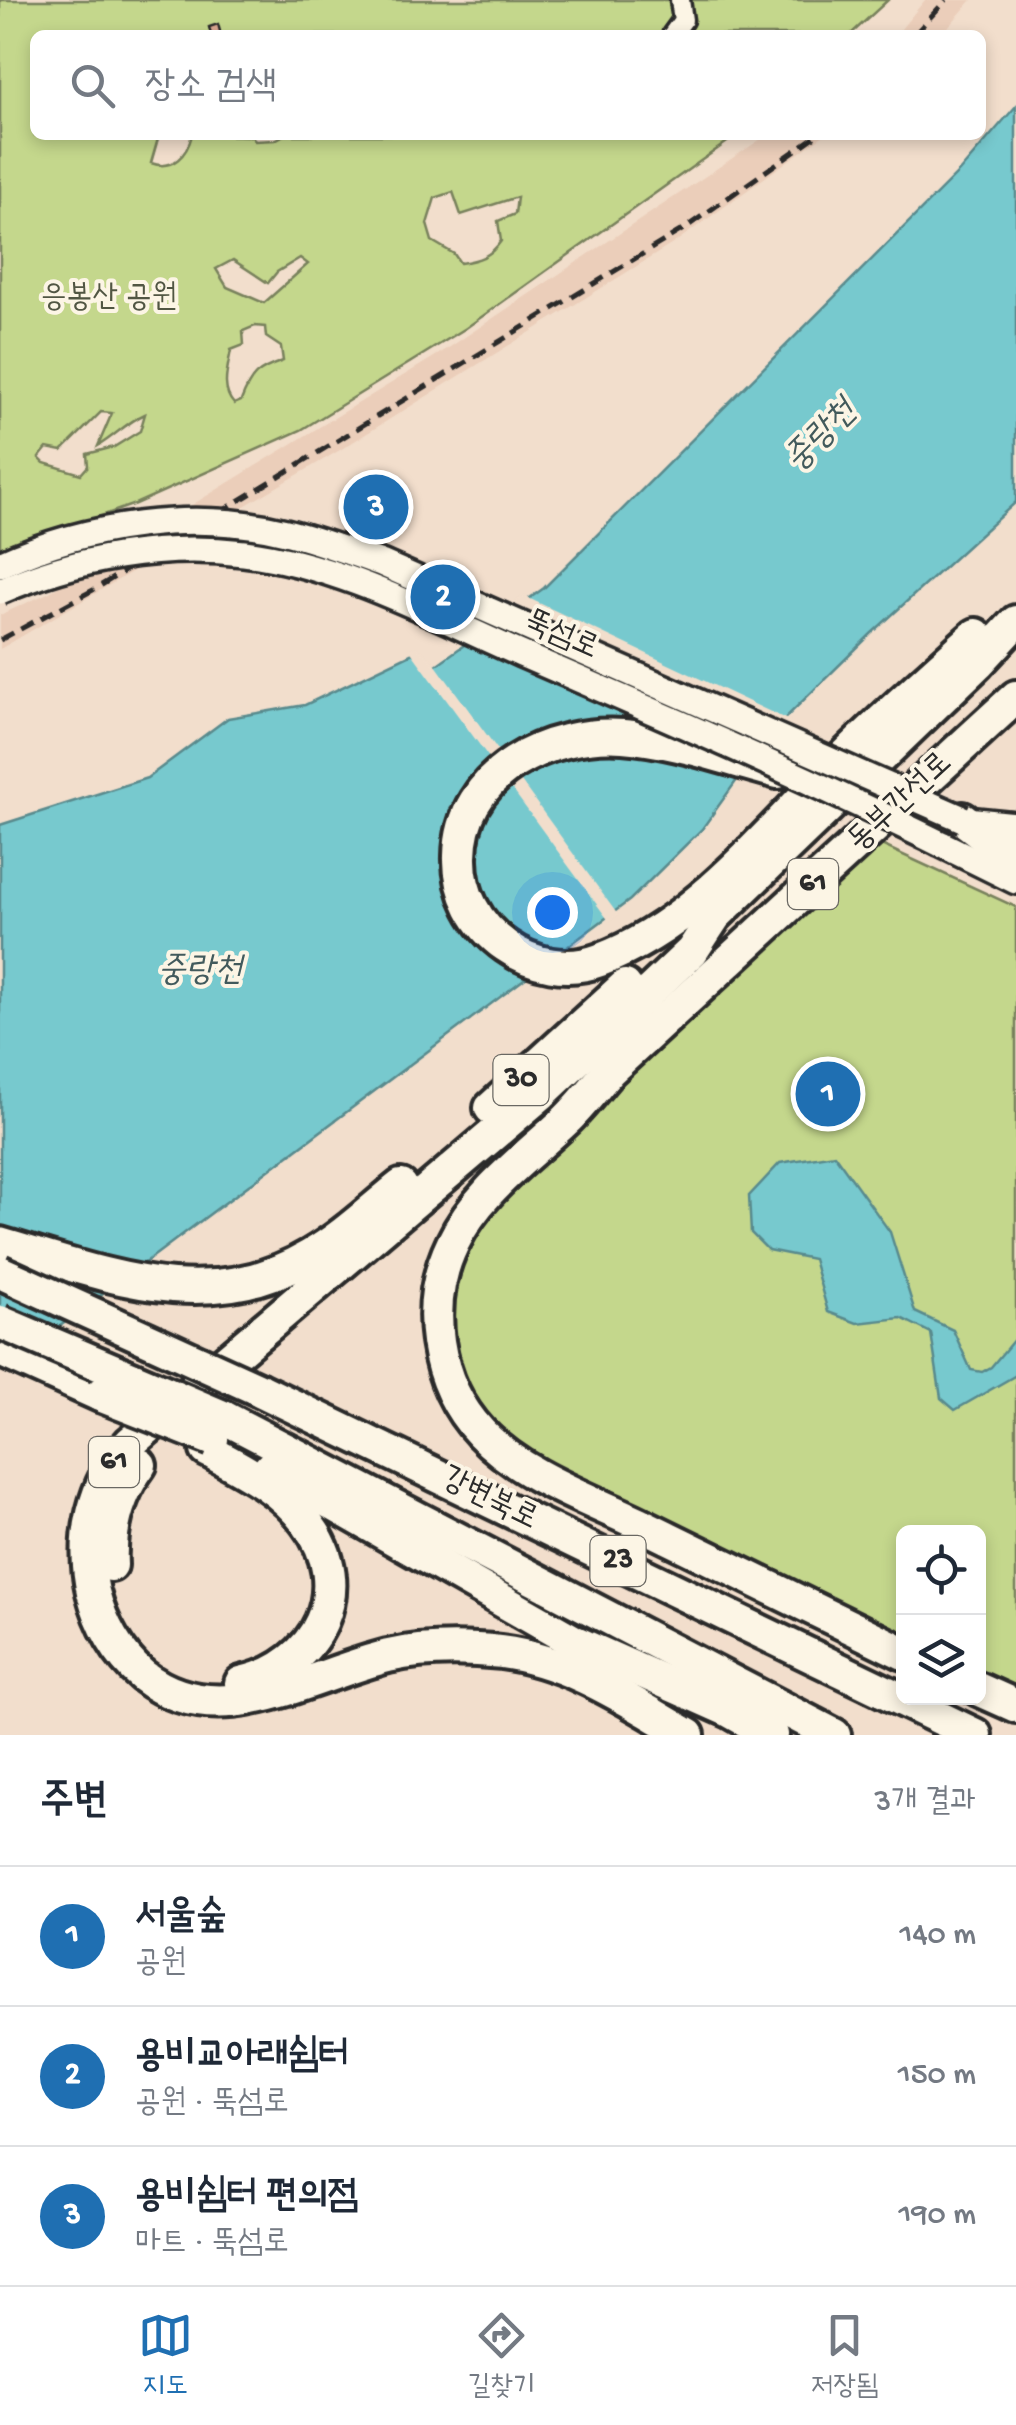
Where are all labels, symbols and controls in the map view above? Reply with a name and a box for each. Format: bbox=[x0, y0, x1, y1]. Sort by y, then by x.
search box bbox=[30, 30, 986, 140]
icon: search bbox=[65, 58, 120, 113]
text: 장소 검색 bbox=[145, 66, 276, 110]
park label: 응봉산 공원 bbox=[41, 280, 177, 318]
water label: 중랑천 bbox=[778, 390, 869, 481]
pin: 3 bbox=[344, 470, 408, 544]
pin: 2 bbox=[410, 560, 476, 634]
street label: 뚝섬로 bbox=[518, 603, 604, 669]
street label: 동부간선로 bbox=[841, 745, 961, 861]
road number: 61 bbox=[788, 859, 838, 909]
your location bbox=[527, 887, 578, 938]
water label: 중랑천 bbox=[158, 952, 246, 993]
road number: 30 bbox=[494, 1055, 548, 1105]
pin: 1 bbox=[796, 1056, 860, 1132]
road number: 61 bbox=[89, 1437, 139, 1487]
street label: 강변북로 bbox=[434, 1460, 544, 1540]
map controls bbox=[896, 1525, 986, 1705]
button: locate bbox=[896, 1525, 986, 1615]
road number: 23 bbox=[590, 1536, 646, 1586]
button: layers bbox=[896, 1615, 986, 1705]
text: 주변 bbox=[40, 1779, 108, 1828]
text: 3개 결과 bbox=[875, 1784, 976, 1822]
text: 서울숲 bbox=[135, 1896, 227, 1940]
text: 1 bbox=[66, 1917, 79, 1955]
text: 140 m bbox=[899, 1917, 976, 1955]
text: 공원 bbox=[135, 1945, 187, 1983]
text: 용비교아래쉼터 bbox=[135, 2036, 349, 2080]
text: 2 bbox=[65, 2057, 80, 2095]
text: 150 m bbox=[898, 2057, 976, 2095]
text: 공원 · 뚝섬로 bbox=[135, 2085, 289, 2123]
text: 용비쉼터 편의점 bbox=[135, 2176, 358, 2220]
text: 3 bbox=[64, 2197, 81, 2235]
text: 190 m bbox=[899, 2197, 976, 2235]
text: 마트 · 뚝섬로 bbox=[135, 2225, 289, 2263]
tab: 지도 bbox=[138, 2308, 193, 2404]
tab: 길찾기 bbox=[468, 2308, 535, 2404]
tab: 저장됨 bbox=[811, 2308, 878, 2404]

